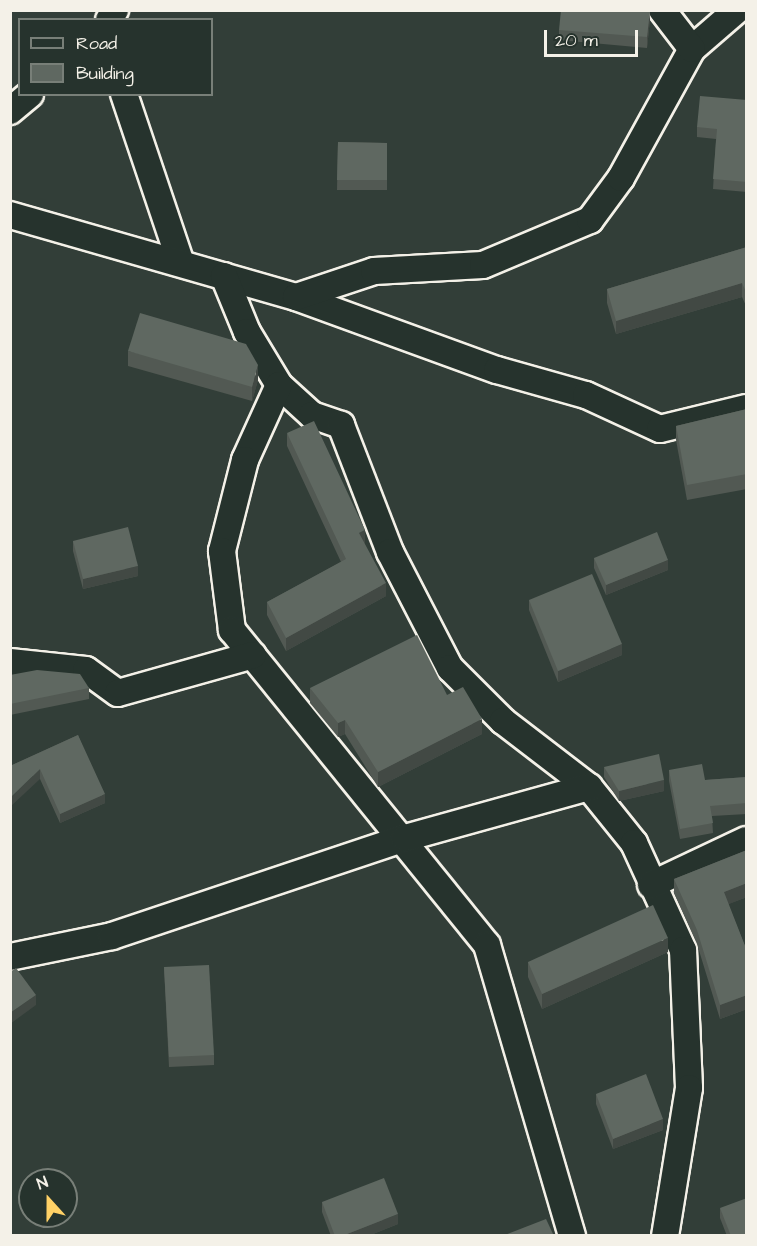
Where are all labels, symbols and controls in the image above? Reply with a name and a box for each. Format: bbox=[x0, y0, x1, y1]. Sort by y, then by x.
legend bbox=[18, 18, 213, 96]
scale bar bbox=[547, 18, 642, 56]
text: 20 m bbox=[555, 28, 598, 53]
text: Road bbox=[76, 31, 117, 56]
text: Building bbox=[76, 61, 134, 86]
north arrow bbox=[18, 1168, 78, 1228]
text: N bbox=[34, 1171, 51, 1195]

